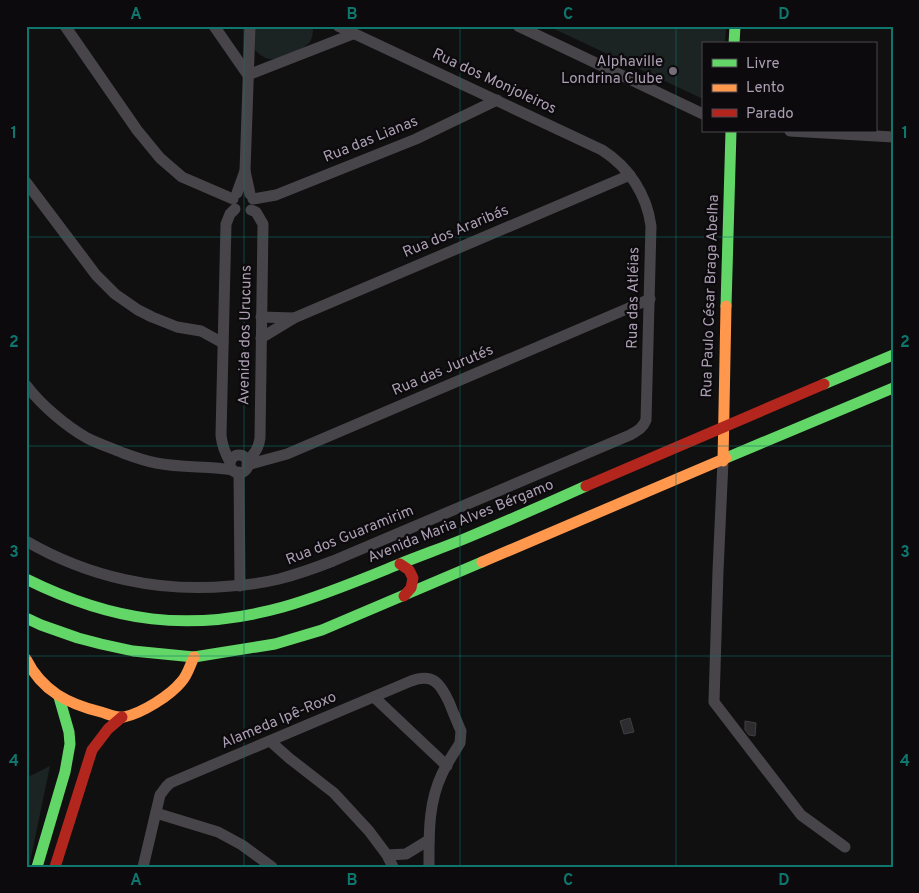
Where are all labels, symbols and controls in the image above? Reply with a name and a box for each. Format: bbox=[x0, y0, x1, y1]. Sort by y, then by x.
text: A bbox=[130, 5, 142, 25]
text: B bbox=[346, 5, 358, 25]
text: C bbox=[563, 5, 573, 25]
text: D bbox=[778, 5, 790, 25]
legend bbox=[702, 42, 876, 132]
street label: Rua dos Monjoleiros bbox=[429, 45, 559, 119]
place label: Alphaville Londrina Clube bbox=[561, 53, 663, 89]
text: Livre bbox=[746, 55, 780, 74]
marker: Alphaville Londrina Clube bbox=[667, 65, 679, 77]
text: Lento bbox=[746, 79, 785, 98]
text: Parado bbox=[746, 105, 794, 124]
street label: Rua das Lianas bbox=[321, 112, 421, 168]
text: 1 bbox=[11, 124, 17, 144]
text: 1 bbox=[902, 124, 908, 144]
street label: Rua Paulo César Braga Abelha bbox=[698, 194, 724, 398]
street label: Rua dos Araribás bbox=[400, 201, 512, 263]
street label: Rua das Atléias bbox=[624, 247, 644, 349]
street label: Avenida dos Urucuns bbox=[235, 265, 257, 405]
text: 2 bbox=[9, 333, 19, 353]
text: 2 bbox=[900, 333, 910, 353]
street label: Rua das Jurutés bbox=[390, 341, 496, 401]
street label: Avenida Maria Alves Bérgamo bbox=[365, 476, 557, 568]
street label: Rua dos Guaramirim bbox=[283, 502, 417, 570]
text: 3 bbox=[9, 543, 19, 563]
text: 3 bbox=[900, 543, 910, 563]
street label: Alameda Ipê-Roxo bbox=[218, 688, 340, 754]
text: 4 bbox=[9, 752, 19, 772]
text: 4 bbox=[900, 752, 910, 772]
text: A bbox=[130, 871, 142, 891]
text: B bbox=[346, 871, 358, 891]
text: C bbox=[563, 871, 573, 891]
text: D bbox=[778, 871, 790, 891]

